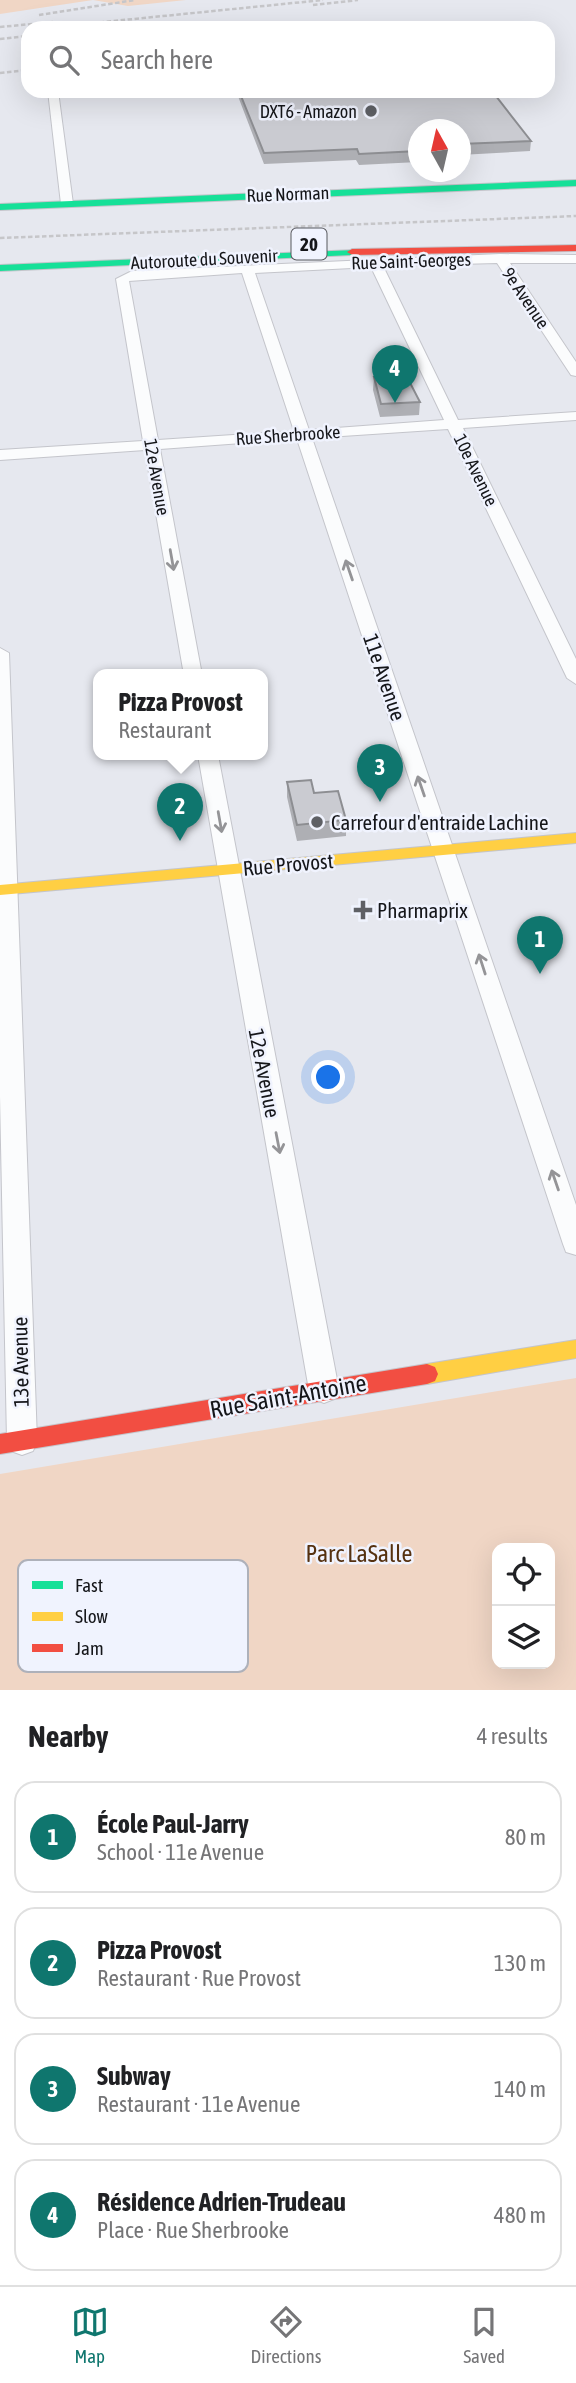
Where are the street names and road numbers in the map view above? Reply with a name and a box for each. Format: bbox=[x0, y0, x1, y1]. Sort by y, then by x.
street label: Rue Norman bbox=[246, 182, 330, 206]
road number: 20 bbox=[292, 228, 326, 260]
street label: Autoroute du Souvenir bbox=[130, 245, 279, 273]
street label: Rue Saint-Georges bbox=[351, 248, 471, 274]
street label: 9e Avenue bbox=[498, 264, 554, 332]
street label: Rue Sherbrooke bbox=[235, 421, 341, 449]
street label: 10e Avenue bbox=[450, 431, 502, 509]
street label: 12e Avenue bbox=[140, 437, 174, 517]
street label: 11e Avenue bbox=[359, 630, 411, 724]
street label: Rue Provost bbox=[242, 848, 334, 880]
street label: 12e Avenue bbox=[245, 1026, 285, 1120]
street label: 13e Avenue bbox=[7, 1317, 33, 1407]
street label: Rue Saint-Antoine bbox=[208, 1369, 368, 1423]

